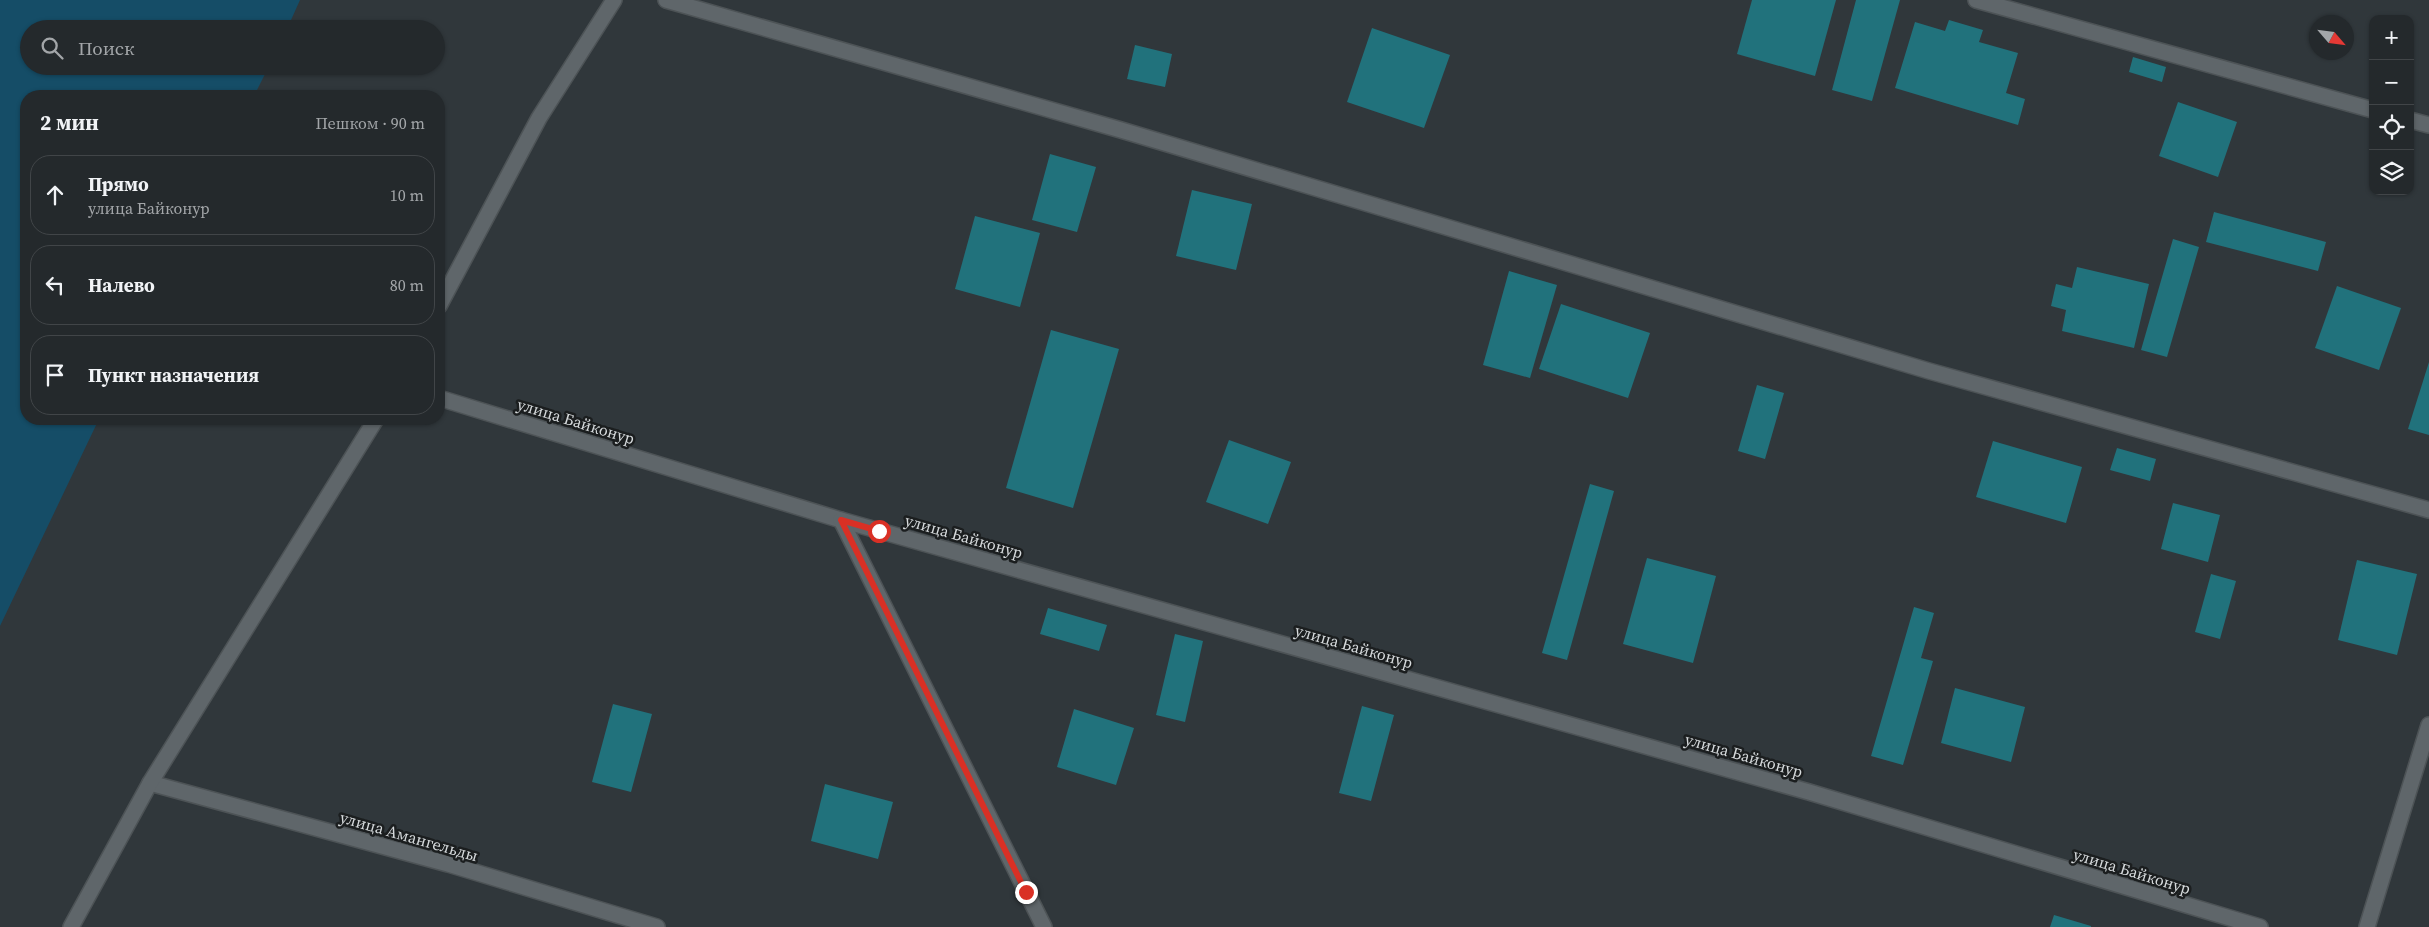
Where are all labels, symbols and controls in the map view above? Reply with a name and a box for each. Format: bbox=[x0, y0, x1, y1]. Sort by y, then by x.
north arrow bbox=[2309, 15, 2354, 60]
map controls bbox=[2369, 15, 2414, 195]
button: + bbox=[2369, 15, 2414, 60]
search box bbox=[20, 20, 445, 75]
icon: search bbox=[38, 34, 66, 62]
text: Поиск bbox=[78, 35, 135, 61]
button: − bbox=[2369, 60, 2414, 105]
button: locate bbox=[2369, 105, 2414, 150]
text: 2 мин bbox=[40, 108, 99, 137]
text: Пешком · 90 m bbox=[315, 112, 425, 134]
button: layers bbox=[2369, 150, 2414, 195]
text: Прямо bbox=[88, 171, 149, 197]
icon: ahead bbox=[41, 181, 69, 209]
text: 10 m bbox=[390, 184, 424, 206]
text: улица Байконур bbox=[88, 197, 210, 219]
icon: left bbox=[41, 271, 69, 299]
text: Налево bbox=[88, 272, 155, 298]
text: 80 m bbox=[390, 274, 424, 296]
icon: arrive bbox=[41, 361, 69, 389]
text: Пункт назначения bbox=[88, 362, 259, 388]
street label: улица Байконур bbox=[515, 393, 637, 449]
street label: улица Байконур bbox=[902, 509, 1026, 563]
route start bbox=[868, 520, 891, 543]
street label: улица Байконур bbox=[1292, 619, 1416, 673]
street label: улица Байконур bbox=[1682, 728, 1806, 782]
street label: улица Амангельды bbox=[337, 806, 481, 866]
street label: улица Байконур bbox=[2071, 843, 2193, 899]
route end bbox=[1015, 881, 1038, 904]

